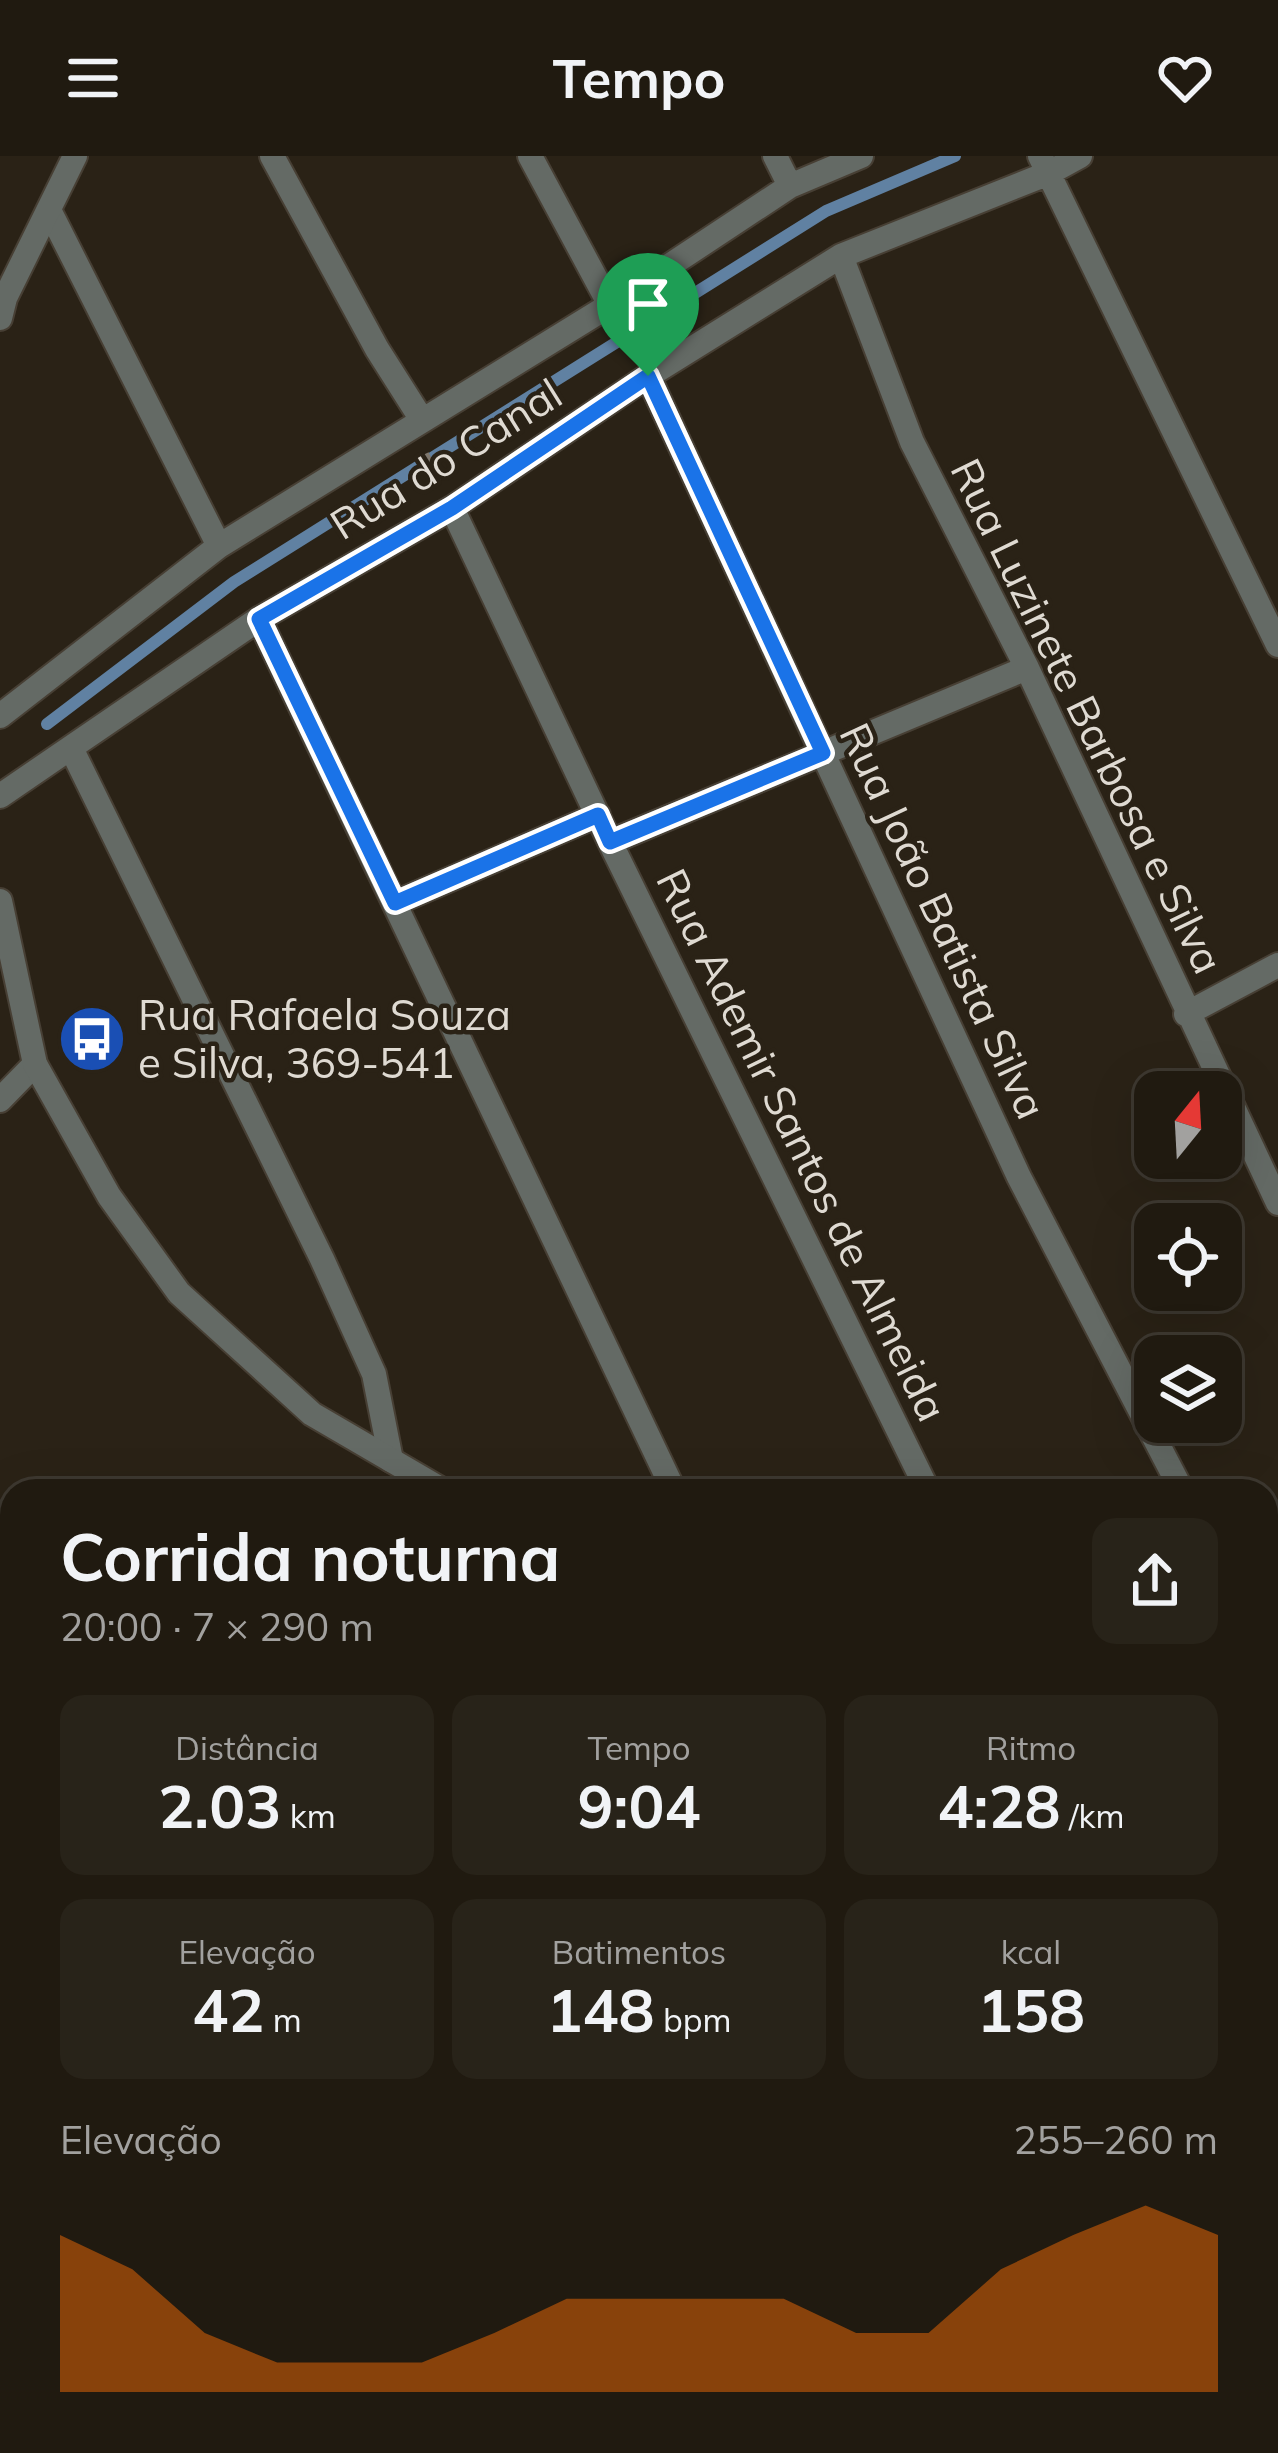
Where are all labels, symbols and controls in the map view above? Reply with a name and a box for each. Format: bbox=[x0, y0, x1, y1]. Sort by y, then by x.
text: Tempo bbox=[553, 44, 725, 112]
icon: menu bbox=[60, 45, 126, 111]
icon: heart bbox=[1152, 45, 1218, 111]
pin bbox=[597, 253, 699, 376]
icon: arrive bbox=[615, 271, 681, 337]
street label: Rua do Canal bbox=[320, 367, 571, 551]
street label: Rua Luzinete Barbosa e Silva bbox=[940, 450, 1235, 982]
street label: Rua João Batista Silva bbox=[828, 714, 1058, 1127]
street label: Rua Ademir Santos de Almeida bbox=[645, 860, 959, 1429]
place label: Rua Rafaela Souza e Silva, 369-541 bbox=[138, 988, 511, 1089]
bus stop icon: Rua Rafaela Souza e Silva, 369-541 bbox=[57, 1004, 127, 1074]
north arrow bbox=[1134, 1071, 1242, 1179]
map controls bbox=[1134, 1071, 1242, 1443]
button: locate bbox=[1134, 1203, 1242, 1311]
button: layers bbox=[1134, 1335, 1242, 1443]
text: Corrida noturna bbox=[60, 1515, 561, 1598]
button: share bbox=[1092, 1518, 1218, 1644]
text: 20:00 · 7 × 290 m bbox=[60, 1602, 374, 1651]
text: Distância bbox=[175, 1727, 319, 1768]
text: Tempo bbox=[588, 1727, 690, 1768]
text: Ritmo bbox=[986, 1727, 1076, 1768]
text: 2.03 bbox=[158, 1768, 281, 1843]
text: 9:04 bbox=[578, 1768, 700, 1843]
text: 4:28 bbox=[938, 1768, 1060, 1843]
text: km bbox=[281, 1795, 336, 1836]
text: /km bbox=[1060, 1795, 1124, 1836]
text: Elevação bbox=[179, 1931, 315, 1972]
text: Batimentos bbox=[552, 1931, 726, 1972]
text: kcal bbox=[1001, 1931, 1061, 1972]
text: 42 bbox=[192, 1972, 264, 2047]
text: 148 bbox=[546, 1972, 654, 2047]
text: 158 bbox=[977, 1972, 1085, 2047]
text: m bbox=[264, 1999, 302, 2040]
text: bpm bbox=[654, 1999, 732, 2040]
text: Elevação bbox=[60, 2115, 222, 2164]
text: 255–260 m bbox=[1013, 2115, 1218, 2164]

